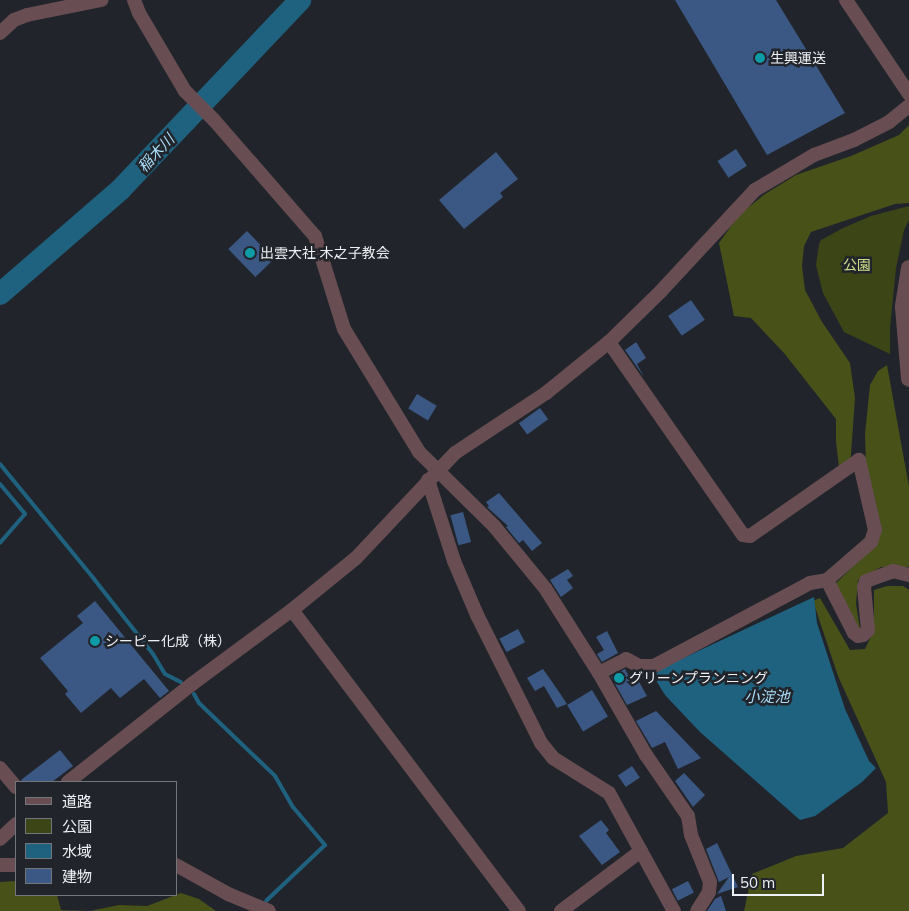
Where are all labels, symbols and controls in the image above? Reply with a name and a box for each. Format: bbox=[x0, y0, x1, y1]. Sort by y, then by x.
place label: 生興運送 bbox=[770, 50, 826, 66]
marker: 生興運送 bbox=[754, 52, 766, 64]
water label: 稲木川 bbox=[134, 130, 178, 176]
place label: 出雲大社 木之子教会 bbox=[260, 245, 390, 261]
marker: 出雲大社 木之子教会 bbox=[244, 247, 256, 259]
park label: 公園 bbox=[843, 257, 871, 273]
place label: シーピー化成（株） bbox=[105, 633, 231, 649]
marker: シーピー化成（株） bbox=[89, 635, 101, 647]
place label: グリーンプランニング bbox=[629, 670, 769, 686]
marker: グリーンプランニング bbox=[613, 672, 625, 684]
water label: 小淀池 bbox=[745, 688, 789, 706]
legend bbox=[15, 781, 178, 896]
text: 道路 bbox=[62, 792, 92, 811]
text: 公園 bbox=[62, 817, 92, 836]
text: 水域 bbox=[62, 842, 92, 861]
scale bar bbox=[734, 864, 826, 896]
text: 建物 bbox=[62, 867, 92, 886]
text: 50 m bbox=[740, 873, 775, 892]

